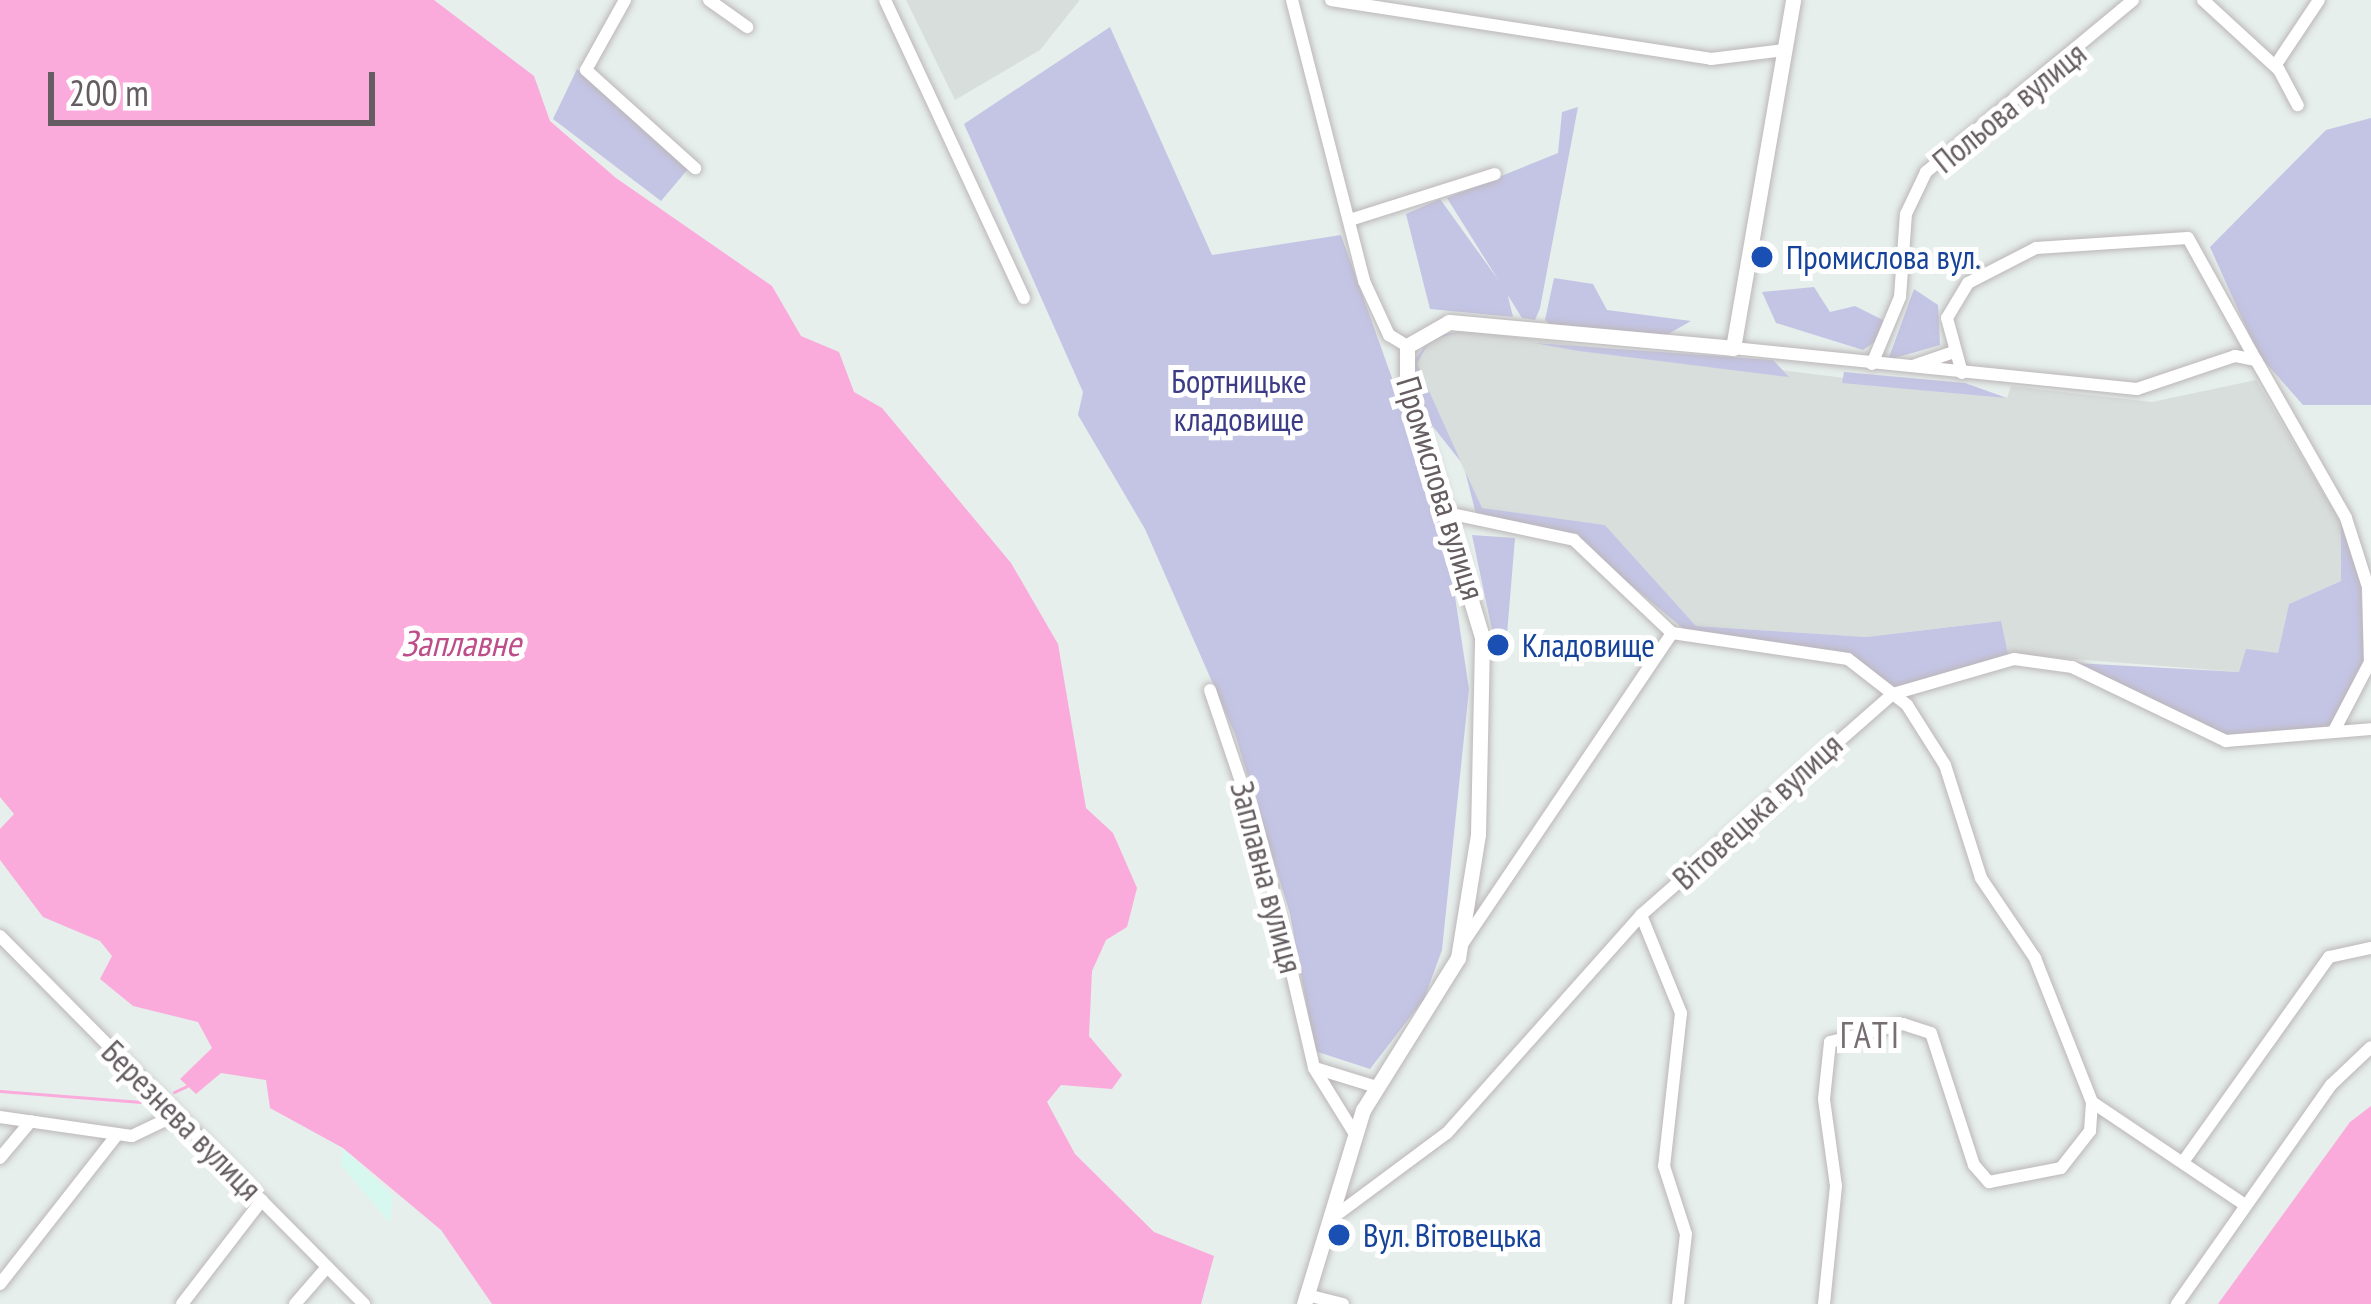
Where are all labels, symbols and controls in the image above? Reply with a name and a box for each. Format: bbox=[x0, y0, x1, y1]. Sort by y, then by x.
street label: Польова вулиця bbox=[1924, 33, 2094, 181]
scale bar bbox=[54, 48, 381, 122]
text: 200 m bbox=[69, 69, 149, 116]
place label: Промислова вул. bbox=[1786, 237, 1981, 277]
marker: Промислова вул. bbox=[1749, 244, 1775, 270]
park label: Бортницьке кладовище bbox=[1171, 361, 1307, 439]
street label: Промислова вулиця bbox=[1388, 372, 1494, 604]
water label: Заплавне bbox=[401, 621, 521, 665]
place label: Кладовище bbox=[1522, 625, 1655, 665]
marker: Кладовище bbox=[1485, 632, 1511, 658]
street label: Вітовецька вулиця bbox=[1664, 724, 1850, 898]
street label: Заплавна вулиця bbox=[1222, 777, 1312, 977]
district label: ГАТІ bbox=[1840, 1013, 1902, 1057]
street label: Березнева вулиця bbox=[94, 1032, 270, 1208]
place label: Вул. Вітовецька bbox=[1363, 1215, 1544, 1255]
marker: Вул. Вітовецька bbox=[1326, 1222, 1352, 1248]

